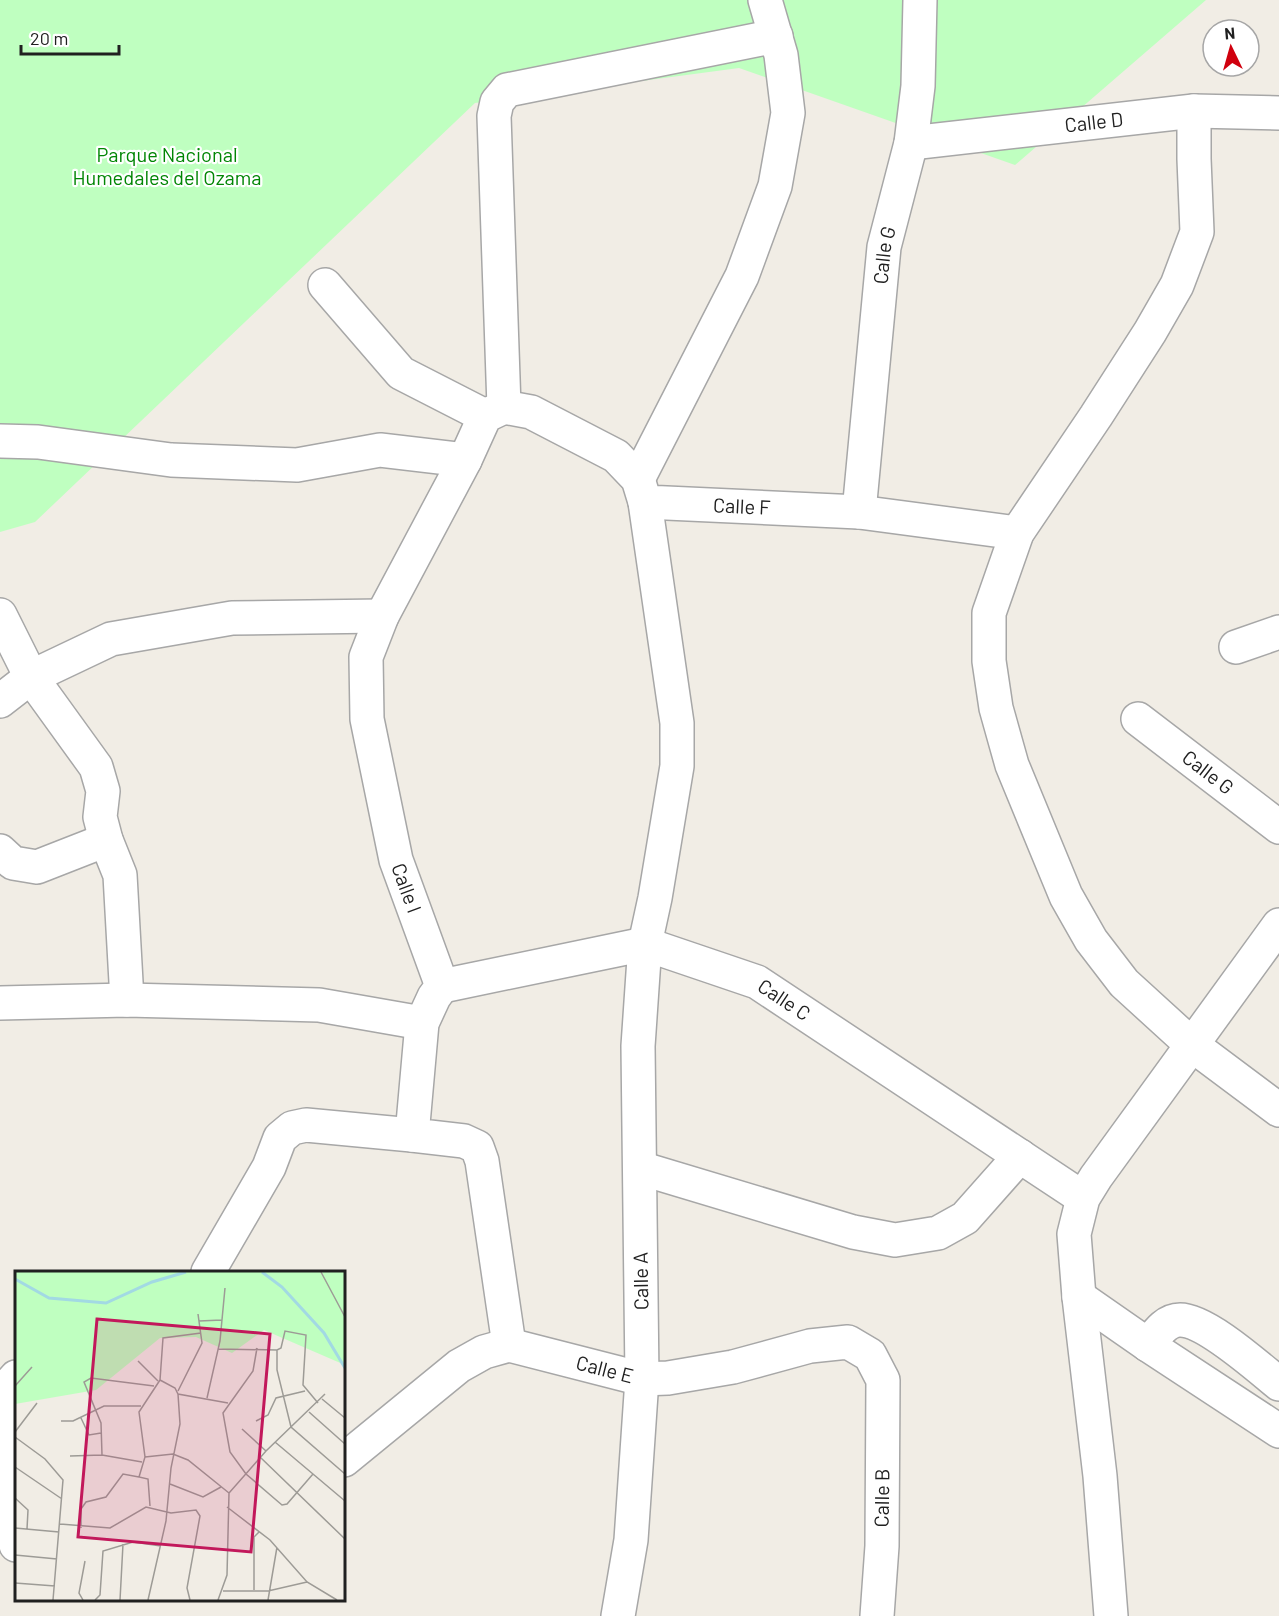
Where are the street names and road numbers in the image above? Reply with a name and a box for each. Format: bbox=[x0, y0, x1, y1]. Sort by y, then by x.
street label: Calle D bbox=[1063, 106, 1124, 137]
street label: Calle G bbox=[868, 223, 900, 285]
street label: Calle F bbox=[713, 492, 771, 519]
street label: Calle G bbox=[1178, 744, 1239, 799]
street label: Calle I bbox=[387, 860, 427, 916]
street label: Calle C bbox=[754, 973, 816, 1025]
street label: Calle A bbox=[627, 1252, 653, 1310]
street label: Calle E bbox=[574, 1350, 636, 1387]
street label: Calle B bbox=[868, 1468, 894, 1528]

